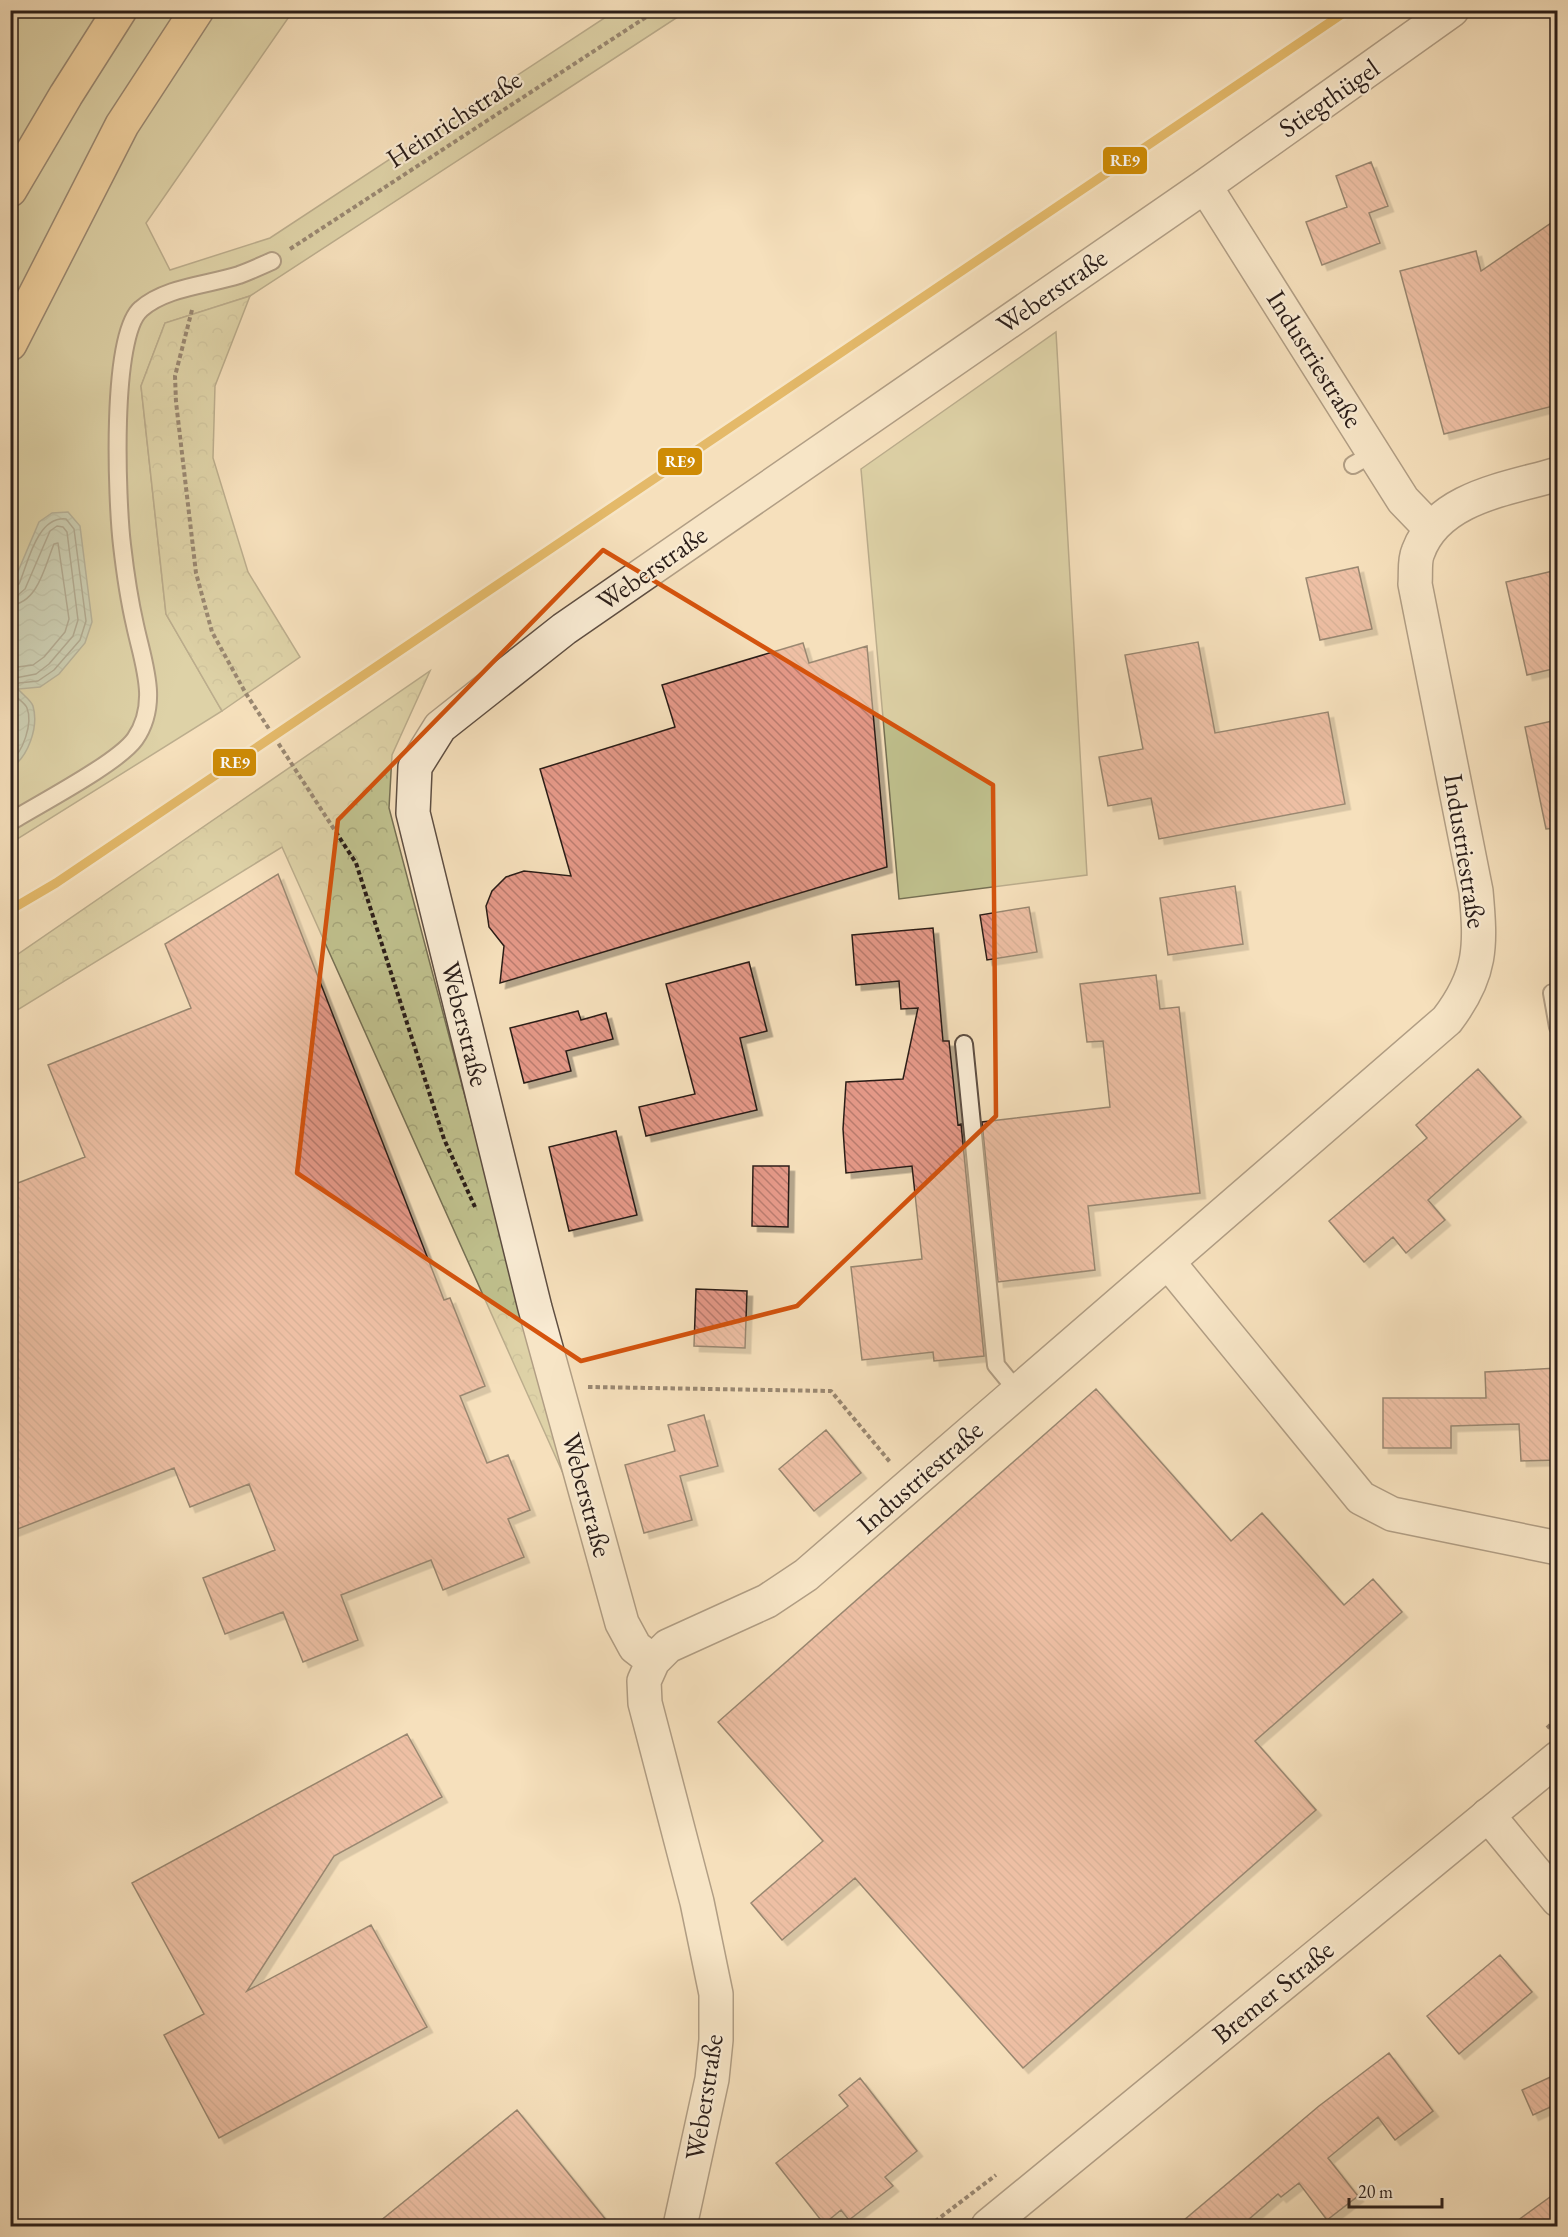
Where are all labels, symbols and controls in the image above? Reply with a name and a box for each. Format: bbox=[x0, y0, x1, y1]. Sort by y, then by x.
street label: Stiegthügel bbox=[1271, 50, 1386, 145]
street label: Heinrichstraße bbox=[379, 62, 528, 175]
line badge: RE9 bbox=[1102, 146, 1148, 175]
text: RE9 bbox=[1110, 150, 1140, 171]
street label: Weberstraße bbox=[990, 240, 1114, 341]
street label: Industriestraße bbox=[1259, 283, 1372, 434]
line badge: RE9 bbox=[657, 447, 703, 476]
text: RE9 bbox=[665, 451, 695, 472]
street label: Weberstraße bbox=[590, 517, 714, 618]
line badge: RE9 bbox=[212, 748, 257, 777]
text: RE9 bbox=[220, 752, 250, 773]
street label: Industriestraße bbox=[1436, 771, 1495, 931]
street label: Weberstraße bbox=[433, 958, 498, 1090]
street label: Industriestraße bbox=[849, 1412, 990, 1541]
street label: Weberstraße bbox=[554, 1429, 621, 1561]
street label: Bremer Straße bbox=[1205, 1932, 1341, 2051]
street label: Weberstraße bbox=[676, 2031, 731, 2162]
scale bar bbox=[1349, 2171, 1442, 2209]
text: 20 m bbox=[1358, 2180, 1393, 2203]

